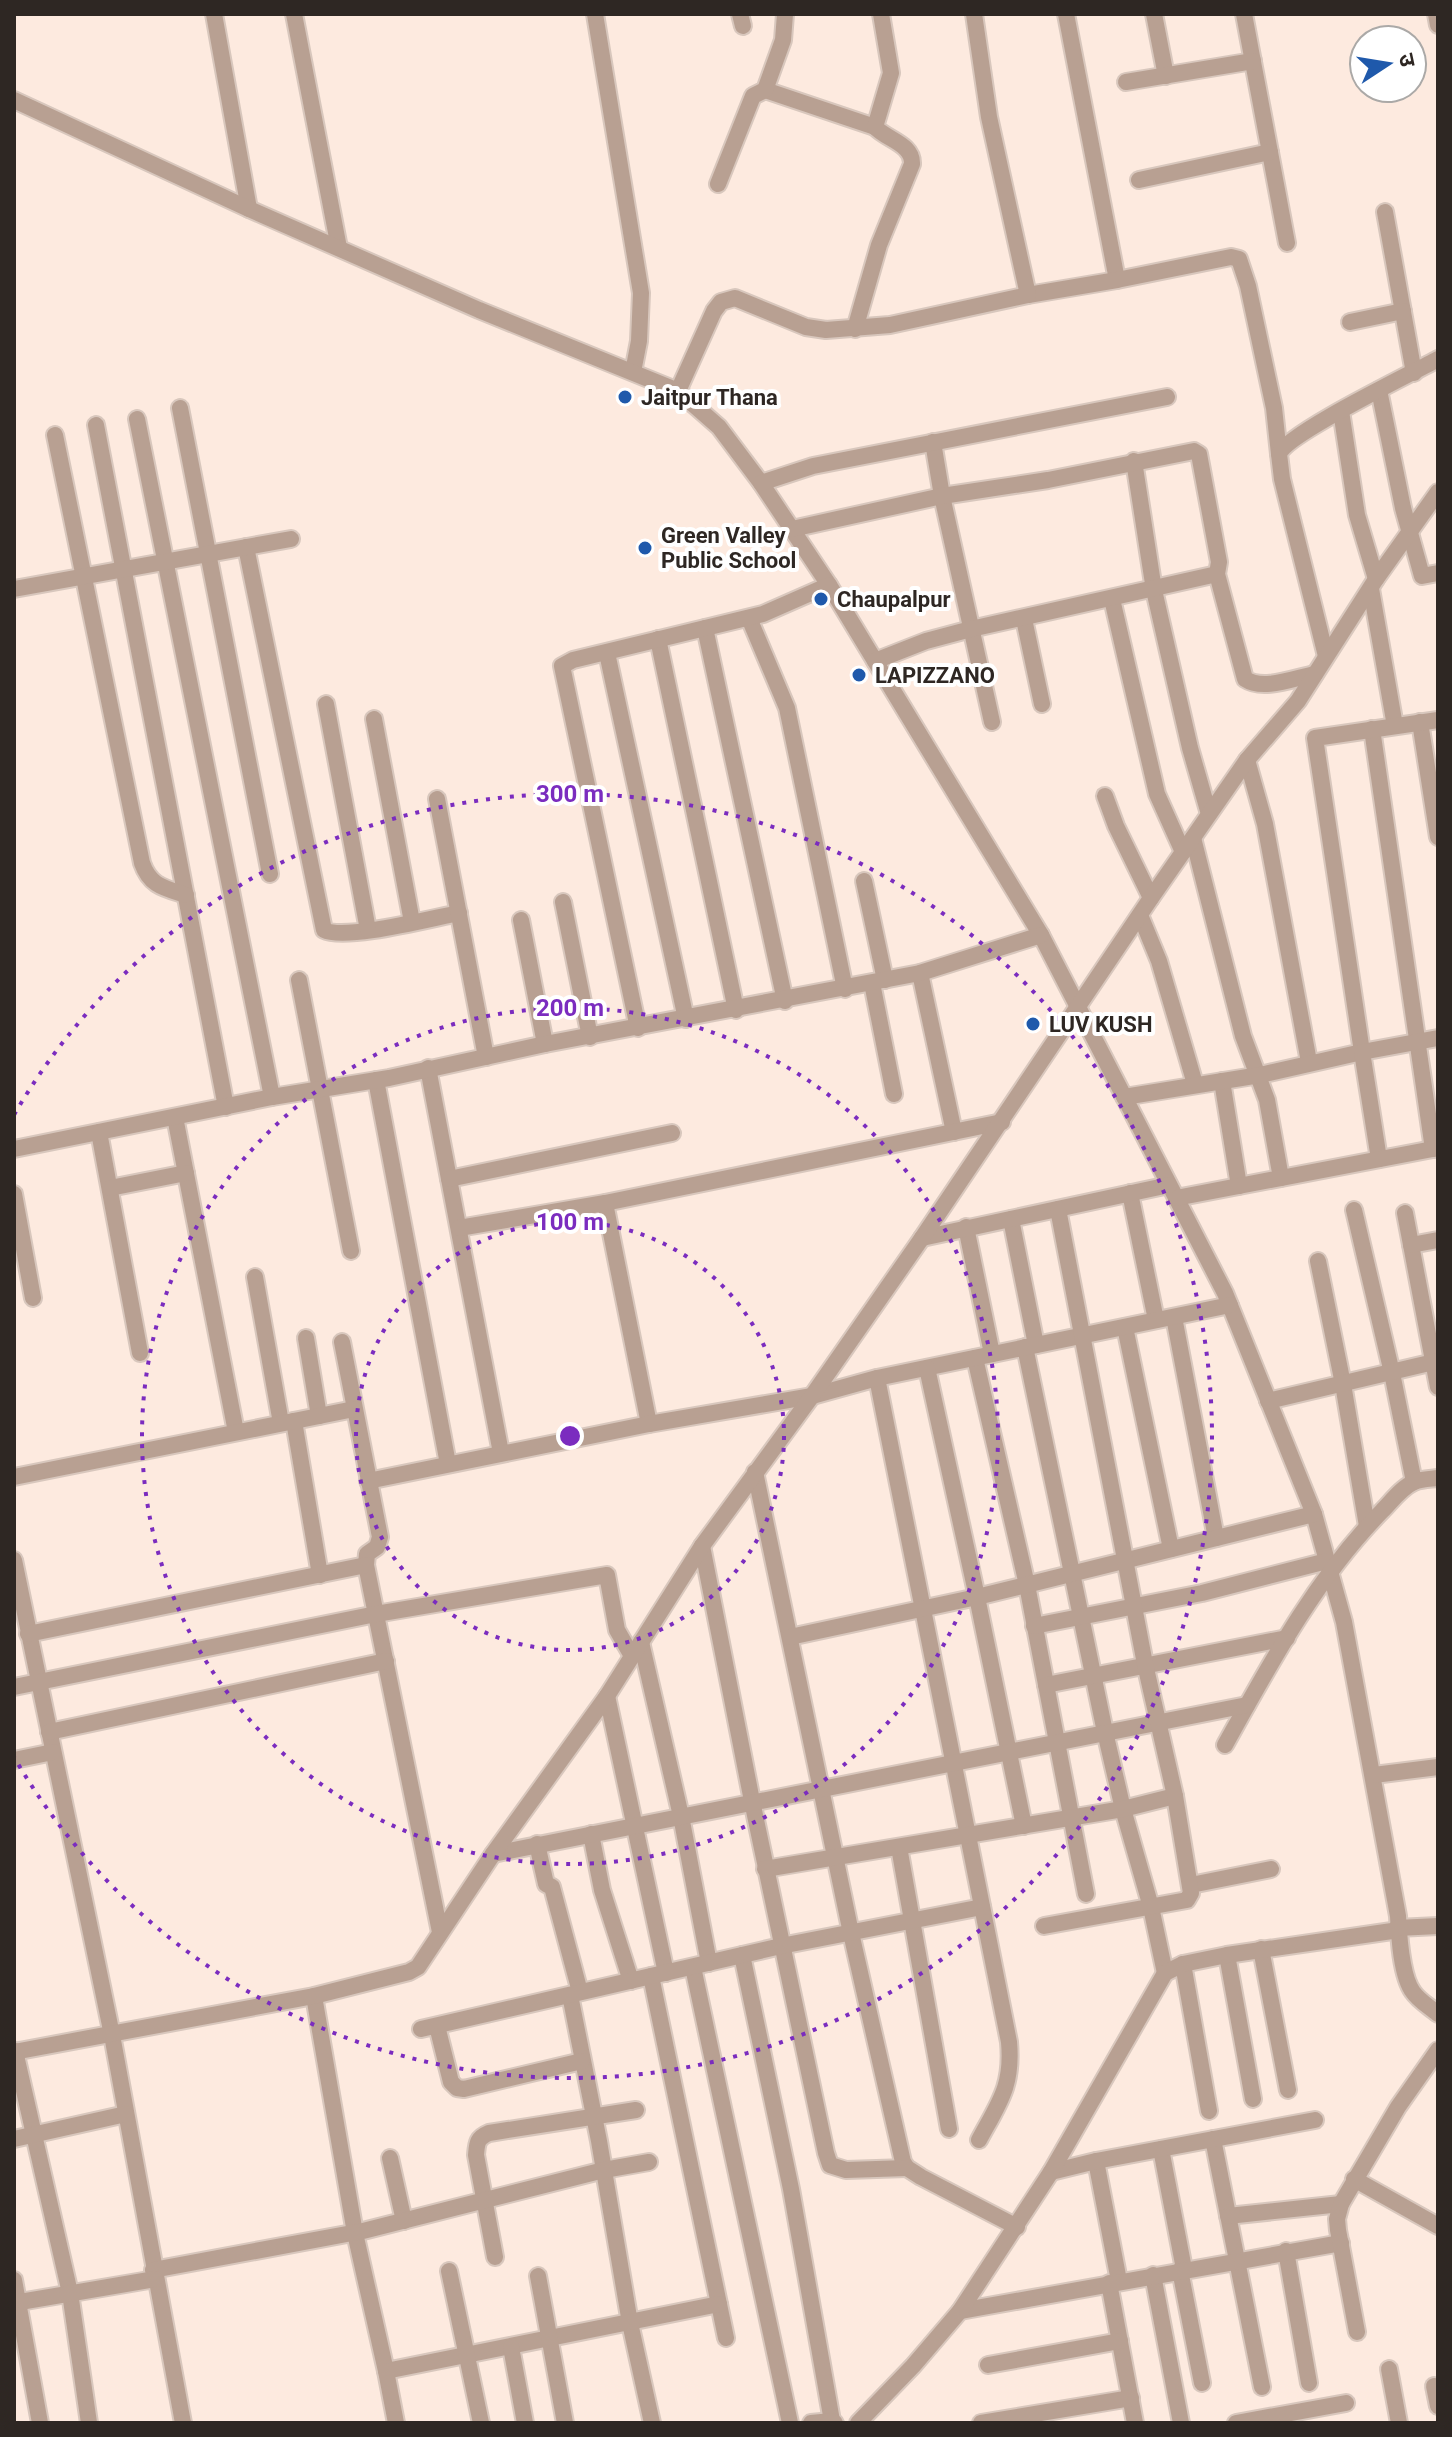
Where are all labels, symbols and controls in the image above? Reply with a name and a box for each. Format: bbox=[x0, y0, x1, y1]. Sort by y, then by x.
north arrow bbox=[1348, 24, 1428, 104]
text: उ bbox=[1394, 51, 1421, 70]
place label: Jaitpur Thana bbox=[641, 385, 778, 410]
marker: Jaitpur Thana bbox=[616, 388, 634, 406]
place label: Green Valley Public School bbox=[661, 523, 796, 573]
marker: Green Valley Public School bbox=[636, 539, 654, 557]
place label: Chaupalpur bbox=[837, 587, 951, 612]
marker: Chaupalpur bbox=[812, 590, 830, 608]
place label: LAPIZZANO bbox=[875, 663, 995, 688]
marker: LAPIZZANO bbox=[850, 666, 868, 684]
text: 300 m bbox=[536, 780, 604, 808]
text: 200 m bbox=[536, 994, 604, 1022]
place label: LUV KUSH bbox=[1049, 1012, 1152, 1037]
marker: LUV KUSH bbox=[1024, 1015, 1042, 1033]
text: 100 m bbox=[536, 1208, 604, 1236]
centre of rings bbox=[556, 1422, 584, 1450]

